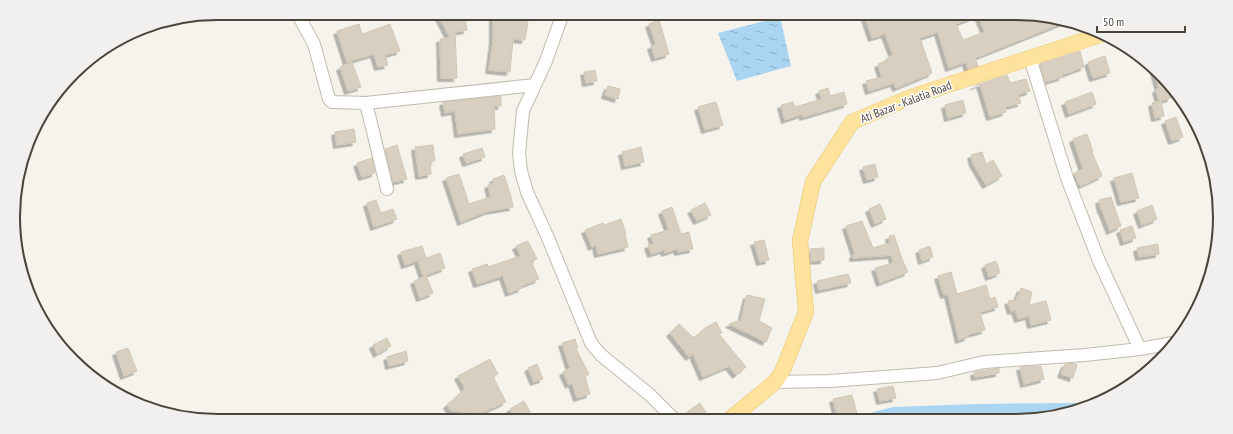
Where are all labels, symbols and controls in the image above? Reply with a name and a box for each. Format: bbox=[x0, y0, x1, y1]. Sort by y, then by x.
scale bar bbox=[1097, 8, 1185, 34]
text: 50 m bbox=[1103, 14, 1124, 29]
street label: Ati Bazar - Kalatia Road bbox=[858, 77, 953, 126]

